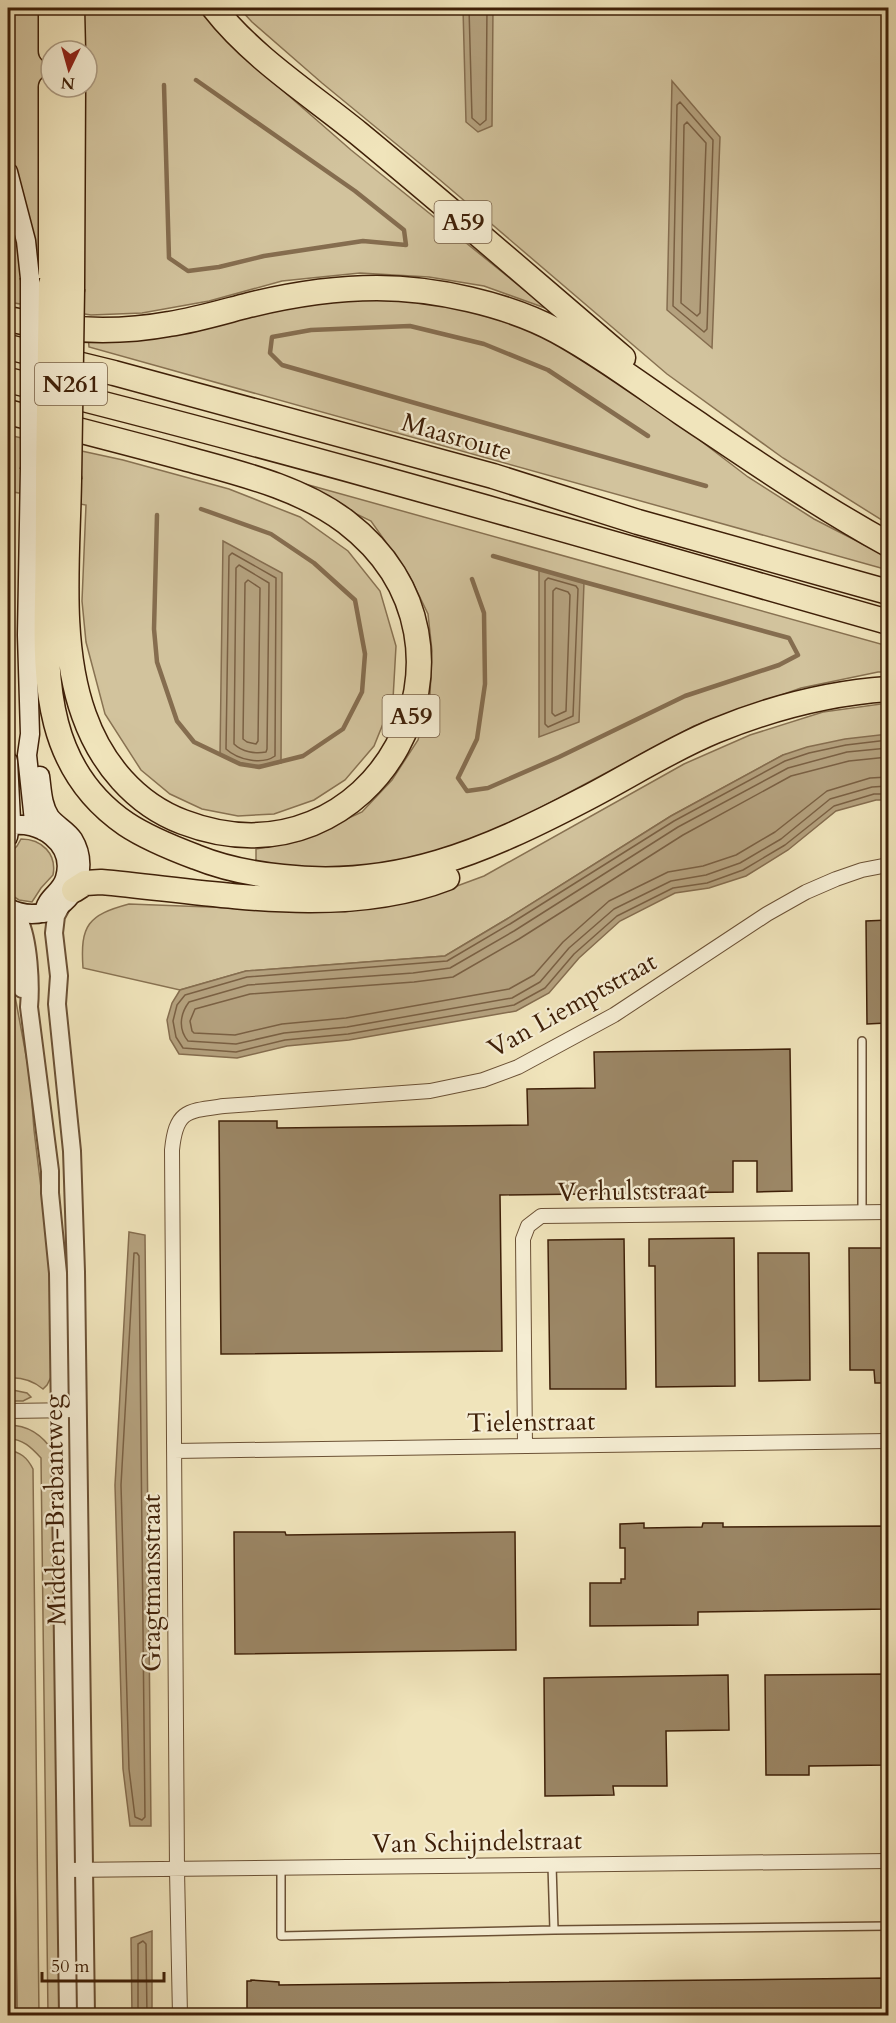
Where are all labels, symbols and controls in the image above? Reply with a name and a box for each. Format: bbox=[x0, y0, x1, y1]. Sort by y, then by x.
north arrow bbox=[39, 39, 99, 99]
text: N bbox=[60, 71, 76, 95]
road number: A59 bbox=[434, 201, 492, 243]
road number: N261 bbox=[35, 363, 107, 405]
street label: Maasroute bbox=[398, 405, 516, 469]
road number: A59 bbox=[382, 695, 440, 737]
street label: Van Liemptstraat bbox=[481, 944, 663, 1066]
street label: Verhulststraat bbox=[557, 1172, 707, 1210]
street label: Midden-Brabantweg bbox=[35, 1394, 75, 1626]
street label: Tielenstraat bbox=[466, 1403, 596, 1441]
street label: Gragtmansstraat bbox=[134, 1494, 169, 1672]
street label: Van Schijndelstraat bbox=[372, 1823, 582, 1861]
scale bar bbox=[42, 1945, 164, 1983]
text: 50 m bbox=[51, 1954, 90, 1979]

